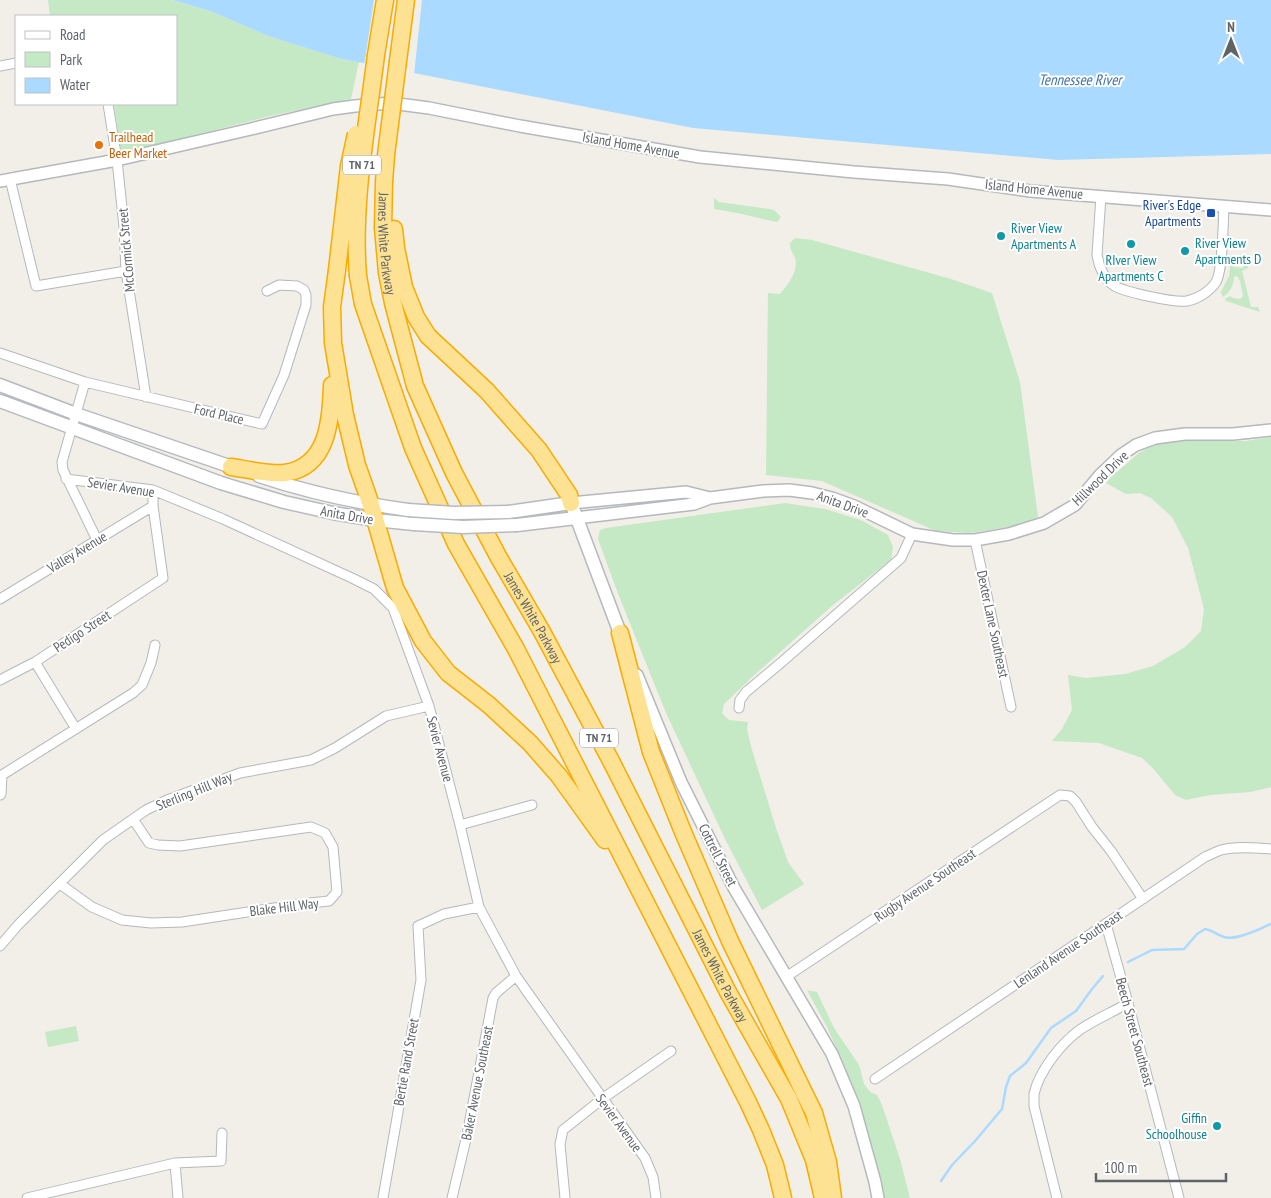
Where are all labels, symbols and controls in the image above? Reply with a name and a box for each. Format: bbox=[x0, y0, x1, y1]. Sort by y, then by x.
legend bbox=[15, 15, 178, 105]
north arrow bbox=[1206, 15, 1256, 65]
text: N bbox=[1227, 18, 1235, 36]
text: Road bbox=[60, 25, 86, 44]
text: Park bbox=[60, 50, 82, 69]
water label: Tennessee River bbox=[1039, 70, 1123, 89]
text: Water bbox=[60, 75, 91, 94]
place label: Trailhead Beer Market bbox=[109, 128, 167, 162]
street label: Island Home Avenue bbox=[581, 128, 681, 162]
marker: Trailhead Beer Market bbox=[93, 139, 105, 151]
road number: TN 71 bbox=[343, 156, 381, 174]
street label: Island Home Avenue bbox=[984, 175, 1084, 203]
street label: James White Parkway bbox=[374, 192, 400, 297]
place label: River's Edge Apartments bbox=[1143, 196, 1201, 230]
street label: McCormick Street bbox=[113, 207, 139, 293]
marker: River's Edge Apartments bbox=[1205, 207, 1217, 219]
place label: River View Apartments A bbox=[1011, 219, 1077, 253]
marker: River View Apartments A bbox=[995, 230, 1007, 242]
place label: River View Apartments D bbox=[1195, 234, 1261, 268]
marker: RIver View Apartments C bbox=[1125, 238, 1137, 250]
marker: River View Apartments D bbox=[1179, 245, 1191, 257]
place label: RIver View Apartments C bbox=[1098, 251, 1164, 285]
street label: Ford Place bbox=[192, 400, 246, 428]
street label: Hillwood Drive bbox=[1068, 446, 1132, 509]
street label: Sevier Avenue bbox=[86, 473, 156, 501]
street label: Anita Drive bbox=[815, 486, 871, 522]
street label: Anita Drive bbox=[319, 501, 375, 529]
street label: Valley Avenue bbox=[43, 527, 110, 577]
street label: James White Parkway bbox=[500, 568, 567, 667]
street label: Dexter Lane Southeast bbox=[973, 569, 1013, 679]
street label: Pedigo Street bbox=[50, 606, 114, 656]
street label: Sevier Avenue bbox=[423, 714, 457, 784]
road number: TN 71 bbox=[580, 728, 618, 748]
street label: Sterling Hill Way bbox=[153, 767, 235, 814]
street label: Cottrell Street bbox=[695, 821, 741, 889]
street label: Rugby Avenue Southeast bbox=[871, 844, 979, 926]
street label: Blake Hill Way bbox=[249, 894, 320, 920]
street label: Lenland Avenue Southeast bbox=[1010, 906, 1126, 992]
street label: James White Parkway bbox=[688, 925, 753, 1026]
street label: Beech Street Southeast bbox=[1112, 976, 1158, 1089]
street label: Bertie Rand Street bbox=[389, 1017, 423, 1107]
street label: Baker Avenue Southeast bbox=[457, 1024, 497, 1142]
street label: Sevier Avenue bbox=[592, 1090, 646, 1156]
place label: Giffin Schoolhouse bbox=[1146, 1109, 1207, 1143]
marker: Giffin Schoolhouse bbox=[1211, 1120, 1223, 1132]
scale bar bbox=[1096, 1150, 1226, 1182]
text: 100 m bbox=[1104, 1158, 1137, 1177]

